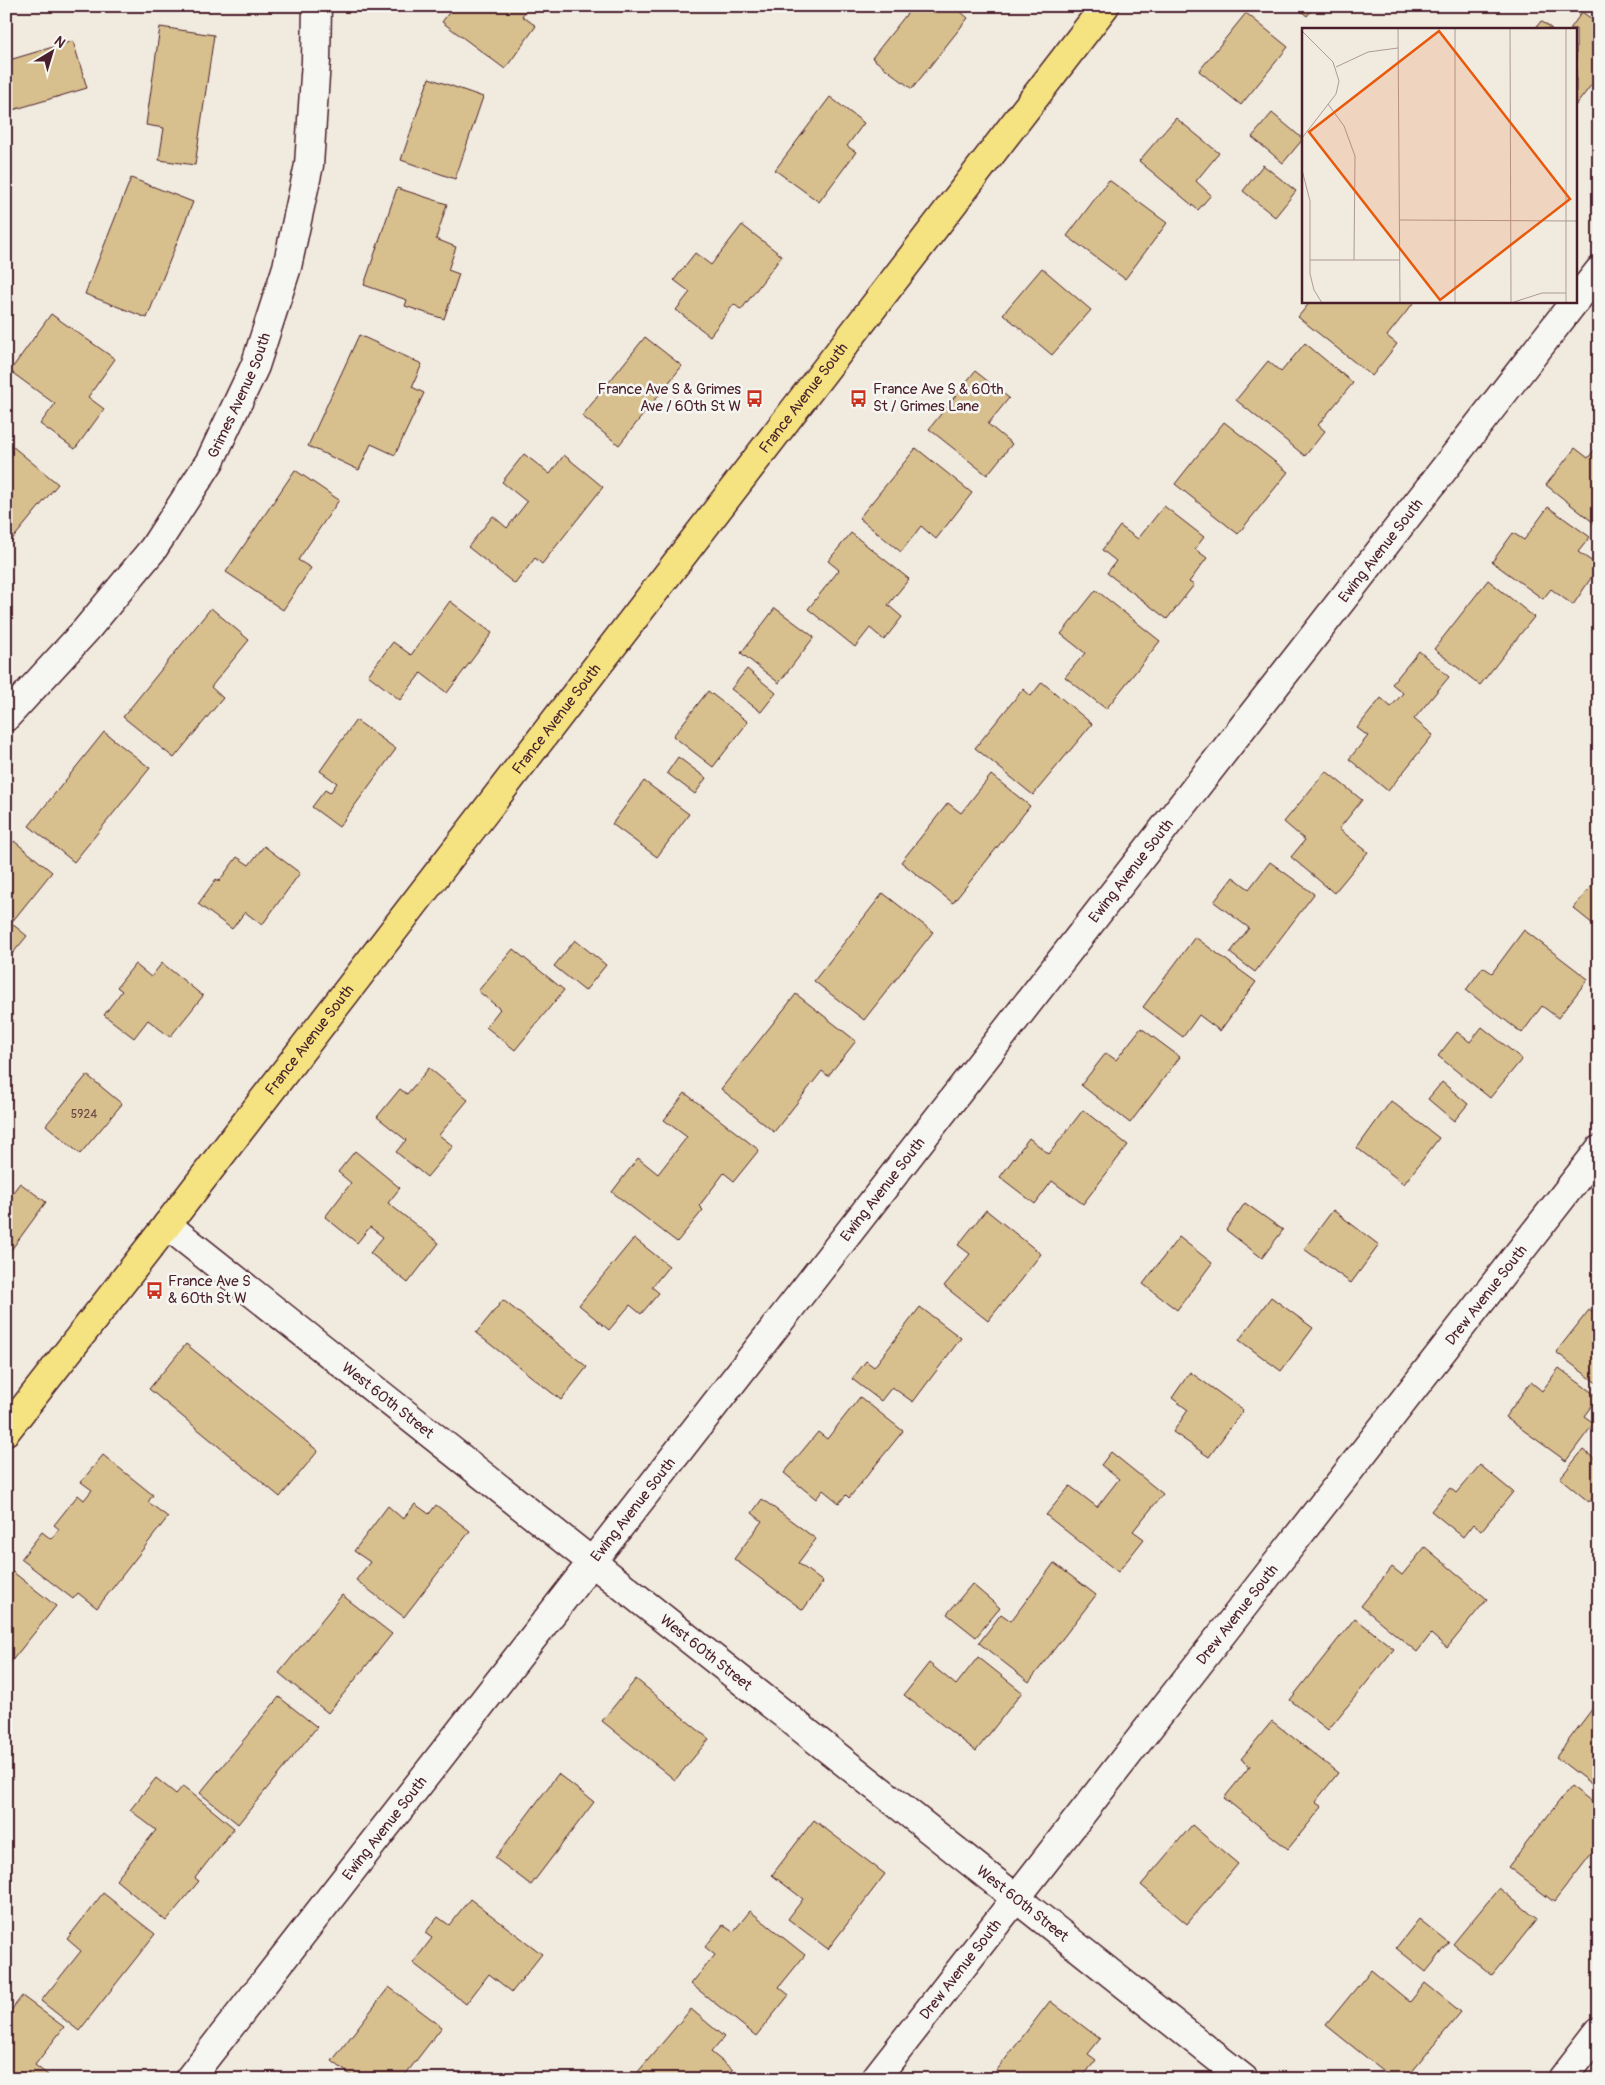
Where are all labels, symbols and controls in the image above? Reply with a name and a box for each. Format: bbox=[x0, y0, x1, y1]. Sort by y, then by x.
north arrow bbox=[28, 28, 78, 78]
inset map bbox=[1302, 28, 1578, 302]
text: N bbox=[51, 33, 69, 52]
street label: Grimes Avenue South bbox=[203, 330, 275, 461]
street label: France Avenue South bbox=[755, 339, 852, 457]
place label: France Ave S & Grimes Ave / 60th St W bbox=[597, 380, 741, 416]
place label: France Ave S & 60th St / Grimes Lane bbox=[873, 380, 1004, 416]
bus stop icon: France Ave S & Grimes Ave / 60th St W bbox=[745, 388, 765, 408]
bus stop icon: France Ave S & 60th St / Grimes Lane bbox=[849, 388, 869, 408]
street label: Ewing Avenue South bbox=[1334, 495, 1427, 606]
street label: France Avenue South bbox=[508, 660, 605, 778]
street label: Ewing Avenue South bbox=[1084, 815, 1177, 927]
street label: France Avenue South bbox=[261, 981, 358, 1099]
house number: 5924 bbox=[71, 1107, 97, 1122]
street label: Ewing Avenue South bbox=[836, 1134, 929, 1245]
street label: Drew Avenue South bbox=[1441, 1241, 1531, 1349]
place label: France Ave S & 60th St W bbox=[168, 1272, 251, 1308]
bus stop icon: France Ave S & 60th St W bbox=[144, 1280, 164, 1300]
street label: West 60th Street bbox=[338, 1358, 439, 1443]
street label: Ewing Avenue South bbox=[586, 1454, 679, 1565]
street label: Drew Avenue South bbox=[1192, 1560, 1282, 1668]
street label: West 60th Street bbox=[656, 1610, 757, 1695]
street label: Ewing Avenue South bbox=[338, 1772, 431, 1884]
street label: West 60th Street bbox=[973, 1861, 1073, 1946]
street label: Drew Avenue South bbox=[915, 1915, 1005, 2023]

